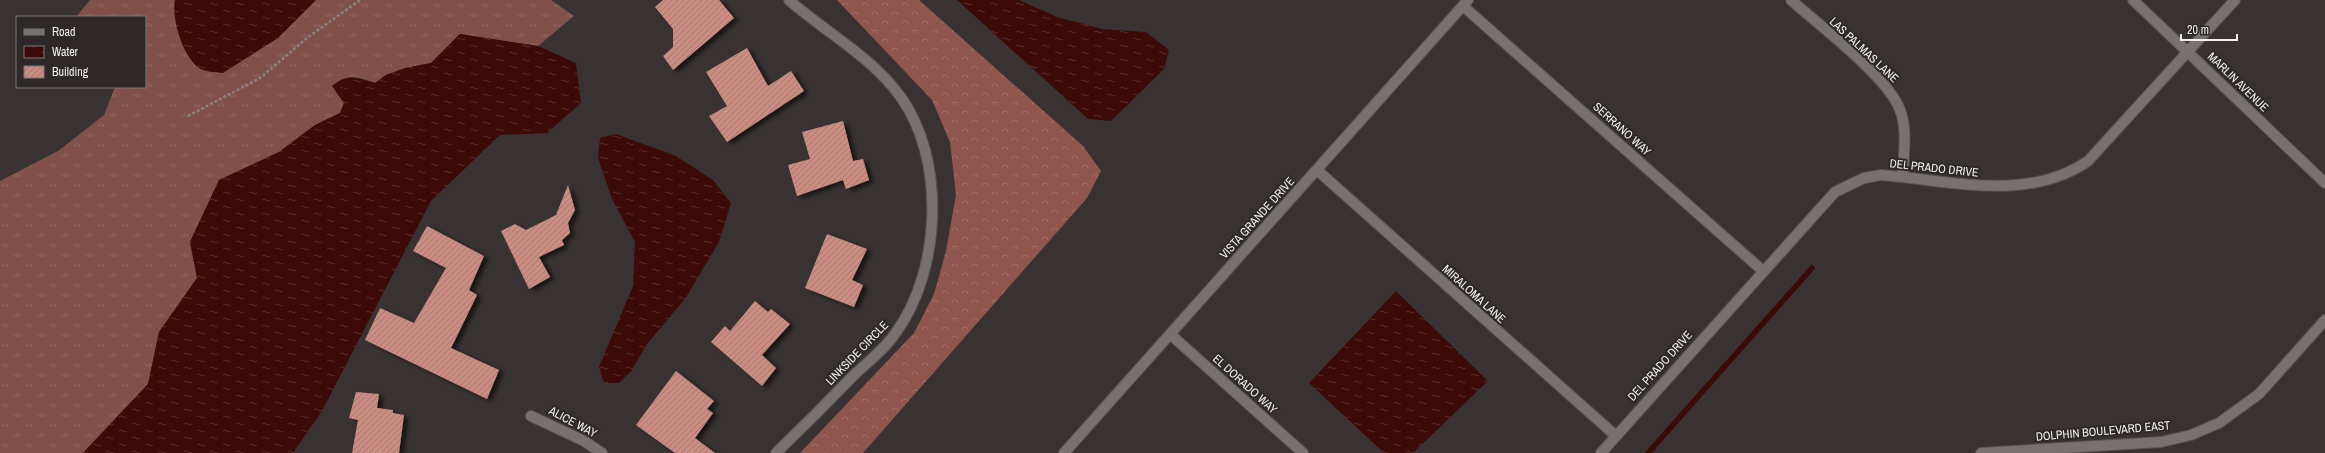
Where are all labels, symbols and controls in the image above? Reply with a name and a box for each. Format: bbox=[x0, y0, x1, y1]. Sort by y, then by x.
street label: LAS PALMAS LANE bbox=[1826, 14, 1902, 86]
legend bbox=[16, 16, 146, 88]
scale bar bbox=[2181, 16, 2237, 42]
text: 20 m bbox=[2187, 22, 2209, 38]
text: Road bbox=[52, 24, 76, 40]
text: Water bbox=[52, 44, 79, 60]
street label: MARLIN AVENUE bbox=[2204, 49, 2272, 115]
text: Building bbox=[52, 64, 89, 80]
street label: SERRANO WAY bbox=[1590, 99, 1655, 160]
street label: DEL PRADO DRIVE bbox=[1889, 155, 1979, 181]
street label: VISTA GRANDE DRIVE bbox=[1216, 174, 1298, 262]
street label: MIRALOMA LANE bbox=[1439, 261, 1509, 327]
street label: LINKSIDE CIRCLE bbox=[822, 317, 892, 389]
street label: DEL PRADO DRIVE bbox=[1624, 327, 1696, 405]
street label: EL DORADO WAY bbox=[1209, 351, 1281, 418]
street label: ALICE WAY bbox=[545, 402, 600, 442]
street label: DOLPHIN BOULEVARD EAST bbox=[2035, 417, 2171, 445]

